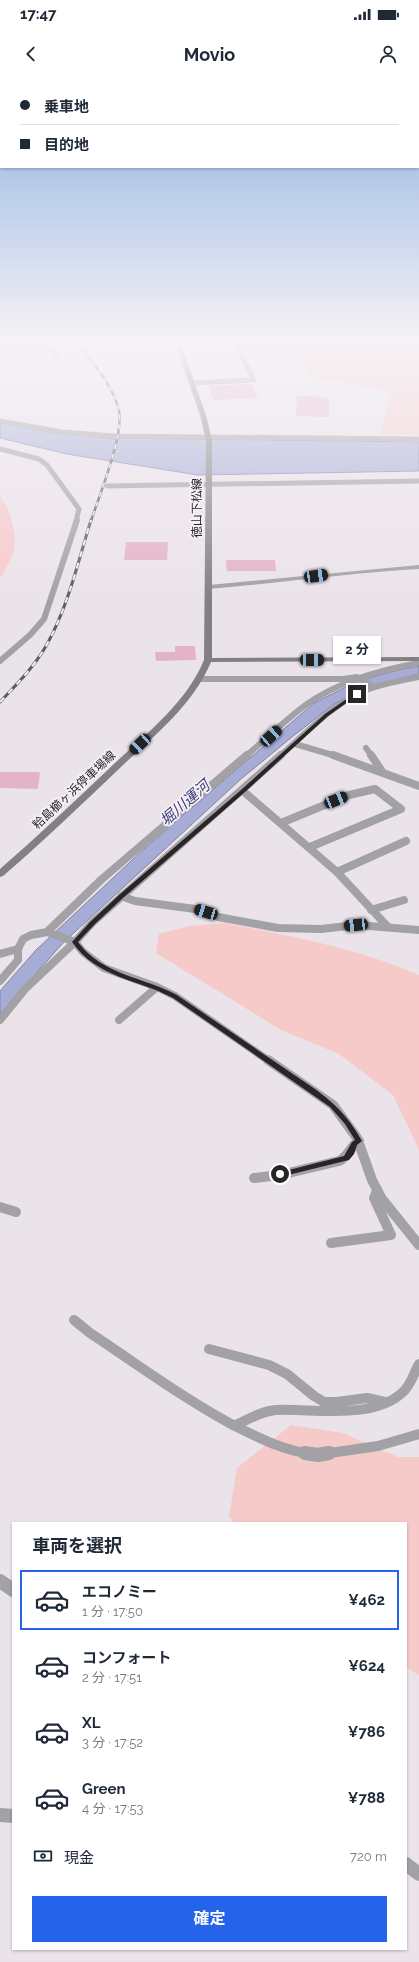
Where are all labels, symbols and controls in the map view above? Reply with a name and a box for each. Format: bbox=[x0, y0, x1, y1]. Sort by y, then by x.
text: 17:47 bbox=[20, 5, 57, 23]
icon: back bbox=[20, 43, 42, 65]
icon: person bbox=[377, 43, 399, 65]
text: Movio bbox=[184, 44, 235, 65]
text: 乗車地 bbox=[44, 98, 89, 116]
text: 目的地 bbox=[44, 136, 89, 154]
street label: 徳山下松線 bbox=[190, 478, 204, 538]
car bbox=[303, 568, 329, 584]
callout: 2 分 bbox=[333, 636, 381, 664]
text: 2 分 bbox=[345, 642, 369, 657]
car bbox=[300, 654, 324, 666]
route end bbox=[348, 685, 366, 703]
car bbox=[258, 724, 284, 748]
car bbox=[127, 731, 153, 757]
street label: 粭島櫛ヶ浜停車場線 bbox=[30, 748, 118, 832]
water label: 堀川運河 bbox=[156, 775, 216, 829]
car bbox=[323, 790, 349, 810]
car bbox=[193, 903, 219, 921]
car bbox=[343, 918, 369, 932]
route start bbox=[271, 1165, 289, 1183]
text: 車両を選択 bbox=[32, 1535, 122, 1556]
icon: car bbox=[34, 1582, 70, 1618]
text: エコノミー bbox=[82, 1583, 157, 1601]
text: ¥462 bbox=[348, 1591, 385, 1609]
text: 1 分 · 17:50 bbox=[82, 1604, 143, 1619]
icon: car bbox=[34, 1648, 70, 1684]
text: コンフォート bbox=[82, 1649, 172, 1667]
text: ¥624 bbox=[348, 1657, 385, 1675]
text: 2 分 · 17:51 bbox=[82, 1670, 142, 1685]
icon: car bbox=[34, 1714, 70, 1750]
text: XL bbox=[82, 1714, 100, 1732]
text: ¥786 bbox=[348, 1723, 385, 1741]
text: 3 分 · 17:52 bbox=[82, 1735, 143, 1750]
icon: car bbox=[34, 1780, 70, 1816]
text: Green bbox=[82, 1780, 126, 1798]
text: ¥788 bbox=[348, 1789, 385, 1807]
text: 4 分 · 17:53 bbox=[82, 1801, 143, 1816]
icon: cash bbox=[32, 1845, 54, 1867]
text: 現金 bbox=[64, 1849, 94, 1867]
text: 720 m bbox=[350, 1849, 387, 1864]
button: 確定 bbox=[32, 1896, 387, 1942]

